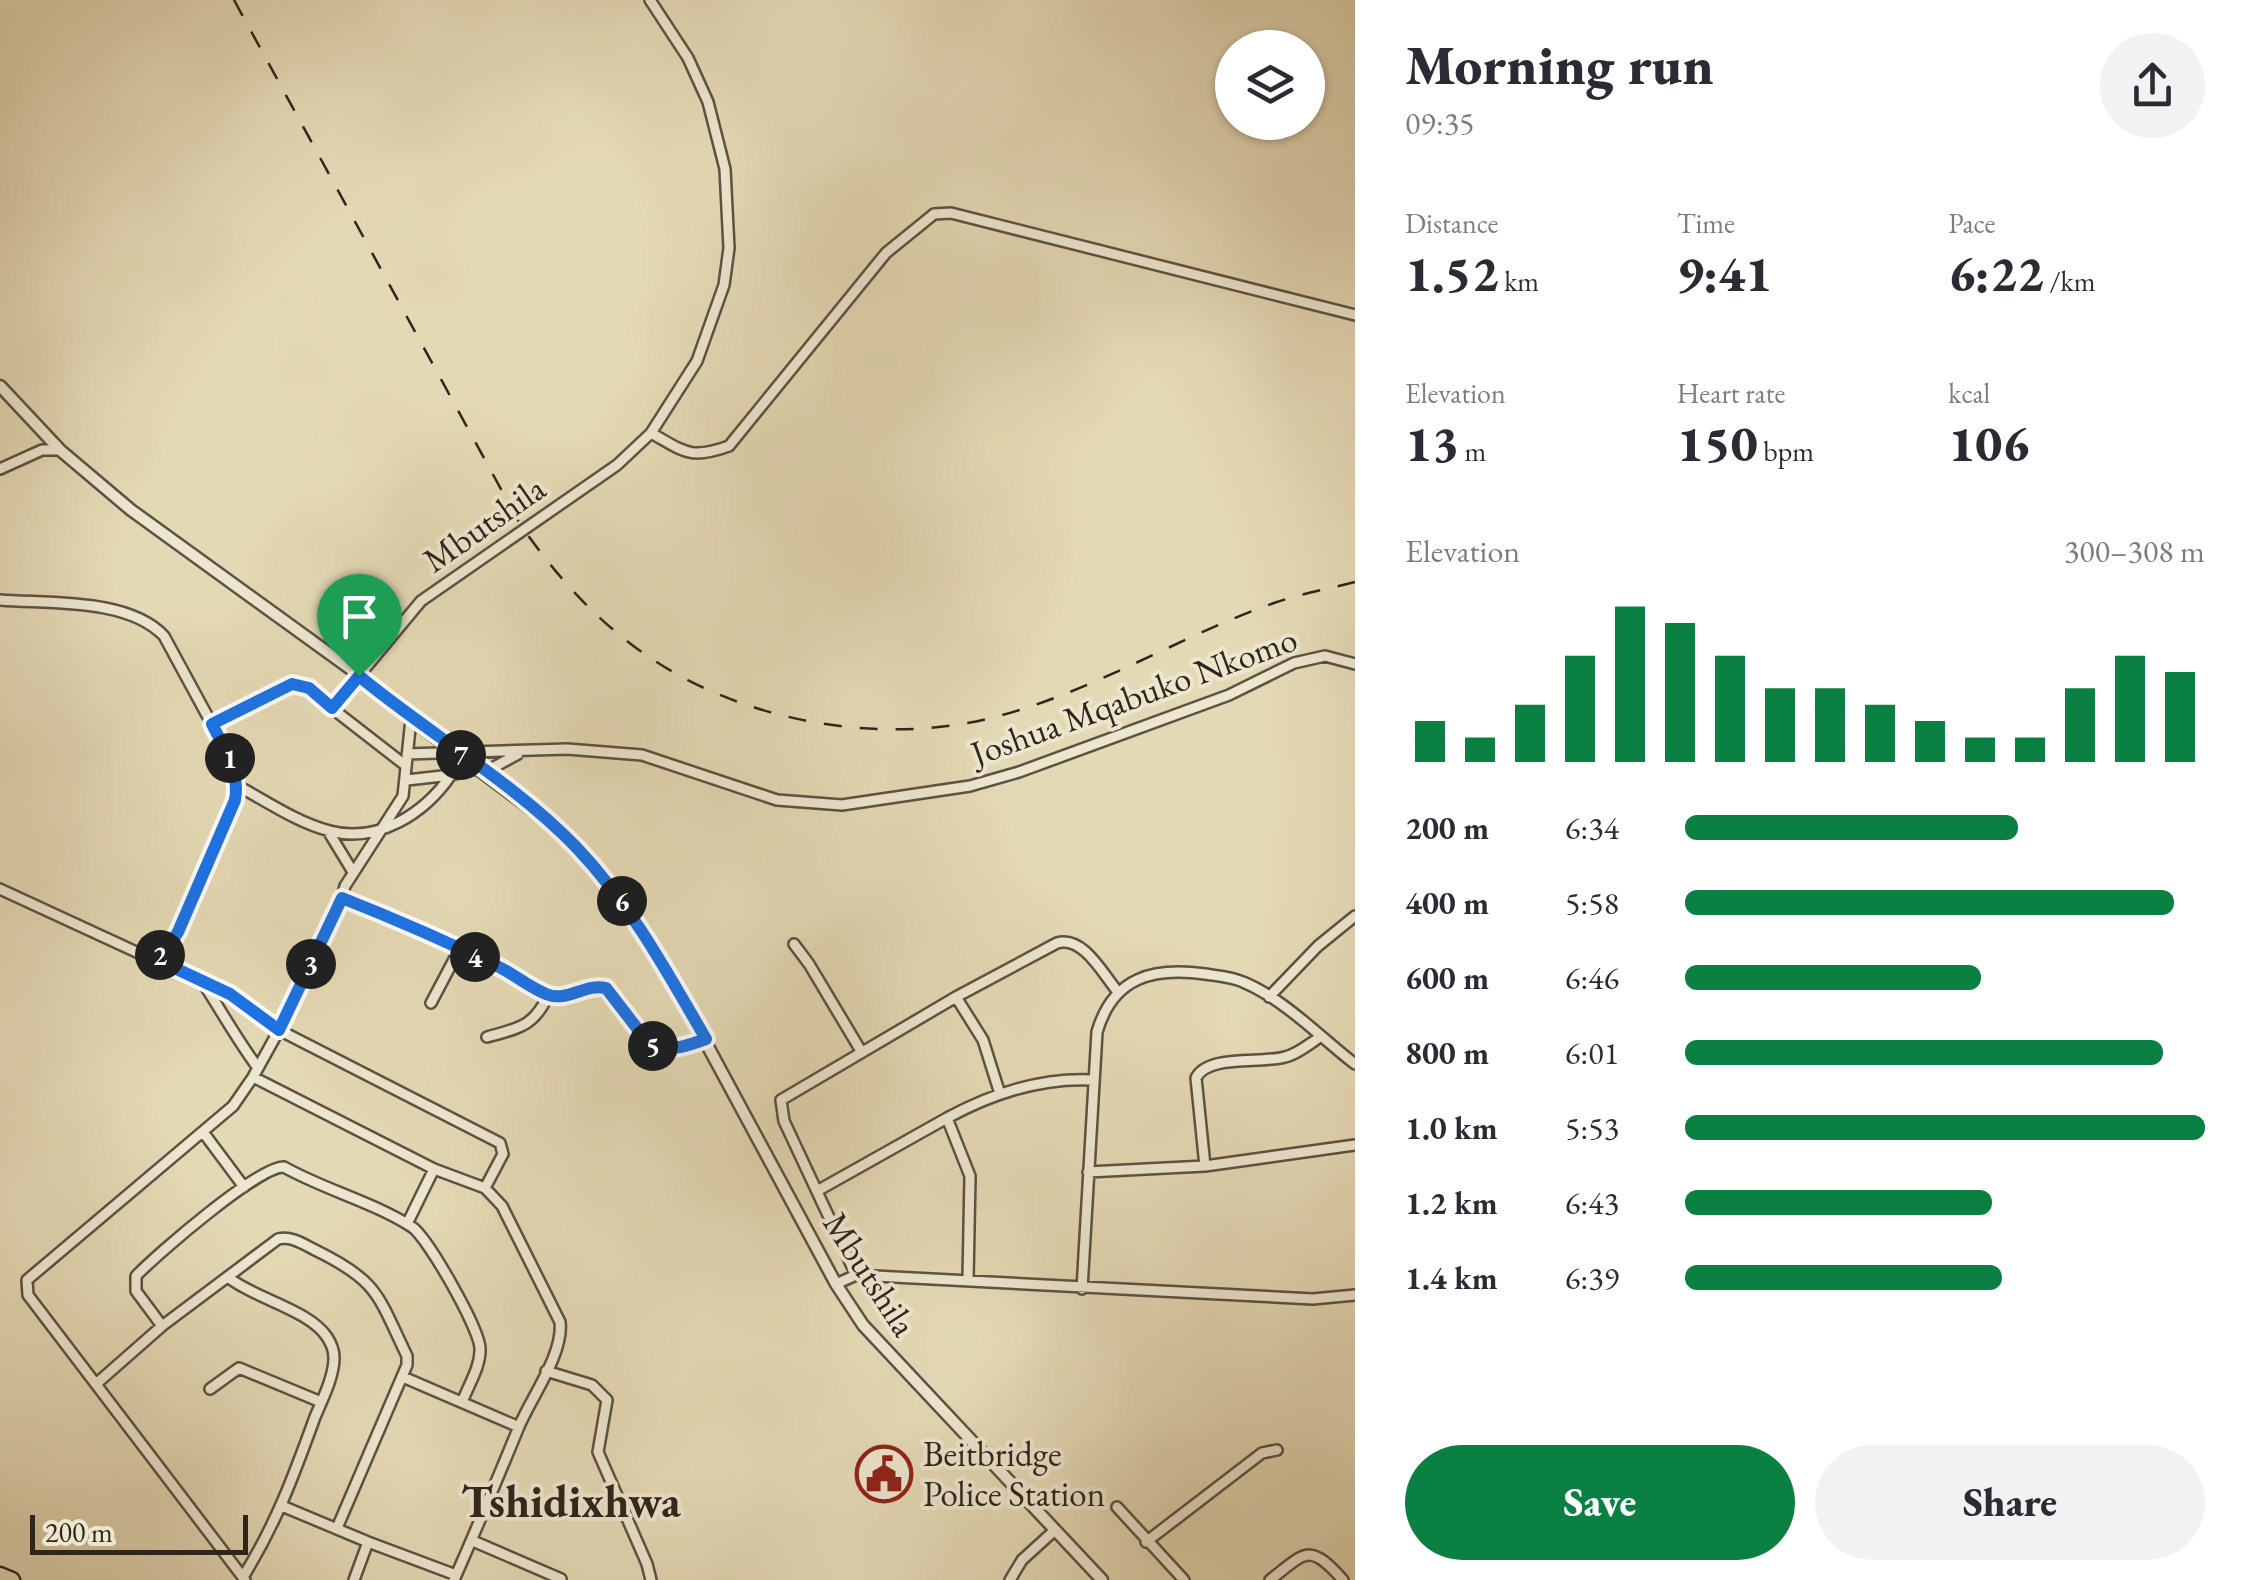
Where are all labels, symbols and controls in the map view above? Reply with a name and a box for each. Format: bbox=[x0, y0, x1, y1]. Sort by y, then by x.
text: Morning run bbox=[1405, 29, 1714, 100]
map controls bbox=[1215, 30, 1325, 140]
button: layers bbox=[1215, 30, 1325, 140]
button: share bbox=[2100, 33, 2205, 138]
text: 09:35 bbox=[1405, 102, 1474, 144]
text: Distance bbox=[1405, 205, 1499, 241]
text: Time bbox=[1677, 205, 1735, 241]
text: Pace bbox=[1948, 205, 1995, 241]
text: 1.52 bbox=[1405, 241, 1499, 306]
text: 9:41 bbox=[1677, 241, 1772, 306]
text: 6:22 bbox=[1948, 241, 2044, 306]
text: km bbox=[1499, 263, 1539, 299]
text: /km bbox=[2044, 263, 2095, 299]
text: Elevation bbox=[1405, 375, 1506, 411]
text: Heart rate bbox=[1677, 375, 1785, 411]
text: kcal bbox=[1948, 375, 1990, 411]
text: 13 bbox=[1405, 411, 1459, 476]
text: 150 bbox=[1677, 411, 1758, 476]
text: 106 bbox=[1948, 411, 2029, 476]
text: m bbox=[1459, 433, 1486, 469]
text: bpm bbox=[1758, 433, 1814, 469]
street label: Mbutshila bbox=[414, 465, 554, 582]
text: Elevation bbox=[1405, 530, 1520, 572]
text: 300–308 m bbox=[2064, 530, 2205, 572]
pin bbox=[317, 574, 402, 677]
icon: arrive bbox=[332, 589, 387, 644]
street label: Joshua Mqabuko Nkomo bbox=[962, 616, 1303, 776]
pin: 7 bbox=[436, 730, 486, 780]
pin: 1 bbox=[205, 733, 255, 783]
text: 7 bbox=[454, 737, 468, 773]
text: 1 bbox=[223, 740, 237, 776]
text: 200 m bbox=[1405, 807, 1489, 849]
text: 6:34 bbox=[1565, 807, 1619, 849]
pin: 6 bbox=[597, 876, 647, 926]
text: 400 m bbox=[1405, 882, 1489, 924]
text: 5:58 bbox=[1565, 882, 1619, 924]
text: 6 bbox=[615, 883, 629, 919]
pin: 2 bbox=[135, 930, 185, 980]
pin: 4 bbox=[450, 932, 500, 982]
text: 2 bbox=[153, 937, 167, 973]
pin: 3 bbox=[286, 939, 336, 989]
text: 4 bbox=[468, 939, 482, 975]
text: 3 bbox=[304, 946, 318, 982]
text: 600 m bbox=[1405, 957, 1489, 999]
text: 6:46 bbox=[1565, 957, 1619, 999]
pin: 5 bbox=[628, 1021, 678, 1071]
text: 5 bbox=[646, 1028, 660, 1064]
text: 800 m bbox=[1405, 1032, 1489, 1074]
text: 6:01 bbox=[1565, 1032, 1619, 1074]
text: 1.0 km bbox=[1405, 1107, 1498, 1149]
text: 5:53 bbox=[1565, 1107, 1619, 1149]
text: 1.2 km bbox=[1405, 1182, 1498, 1224]
text: 6:43 bbox=[1565, 1182, 1619, 1224]
street label: Mbutshila bbox=[814, 1203, 927, 1344]
text: 1.4 km bbox=[1405, 1257, 1498, 1299]
text: 6:39 bbox=[1565, 1257, 1619, 1299]
place label: Beitbridge Police Station bbox=[923, 1431, 1105, 1516]
public building icon: Beitbridge Police Station bbox=[854, 1444, 914, 1504]
button: Save bbox=[1405, 1445, 1795, 1560]
button: Share bbox=[1815, 1445, 2205, 1560]
district label: Tshidixhwa bbox=[461, 1472, 681, 1530]
scale bar bbox=[30, 1510, 248, 1554]
text: 200 m bbox=[45, 1514, 113, 1550]

